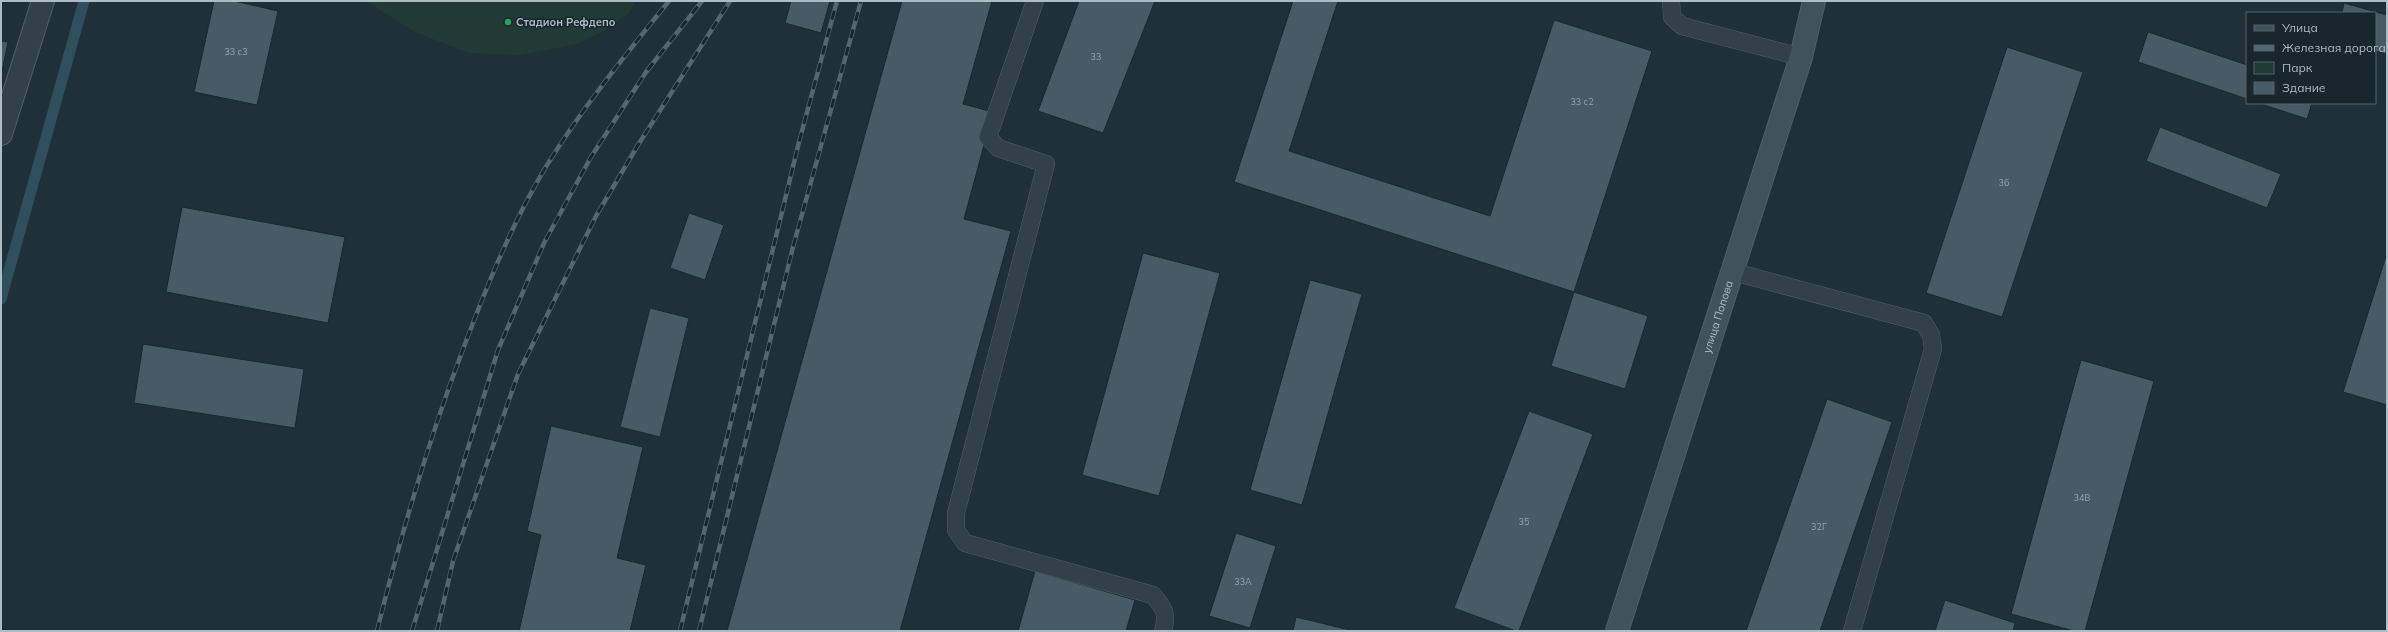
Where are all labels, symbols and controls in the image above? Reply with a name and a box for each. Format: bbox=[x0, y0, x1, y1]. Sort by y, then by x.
legend bbox=[2246, 12, 2376, 104]
place label: Стадион Рефдепо bbox=[516, 15, 616, 29]
marker: Стадион Рефдепо bbox=[503, 17, 513, 27]
text: Улица bbox=[2281, 20, 2318, 35]
text: Железная дорога bbox=[2282, 40, 2386, 55]
house number: 33 с3 bbox=[224, 46, 248, 57]
house number: 33 bbox=[1091, 51, 1101, 62]
text: Парк bbox=[2282, 60, 2313, 75]
text: Здание bbox=[2282, 80, 2326, 95]
house number: 33 с2 bbox=[1570, 96, 1594, 107]
house number: 36 bbox=[1999, 177, 2009, 188]
street label: улица Попова bbox=[1700, 279, 1736, 355]
house number: 34В bbox=[2074, 492, 2090, 503]
house number: 35 bbox=[1519, 516, 1530, 527]
house number: 32Г bbox=[1811, 521, 1827, 532]
house number: 33А bbox=[1234, 576, 1252, 587]

